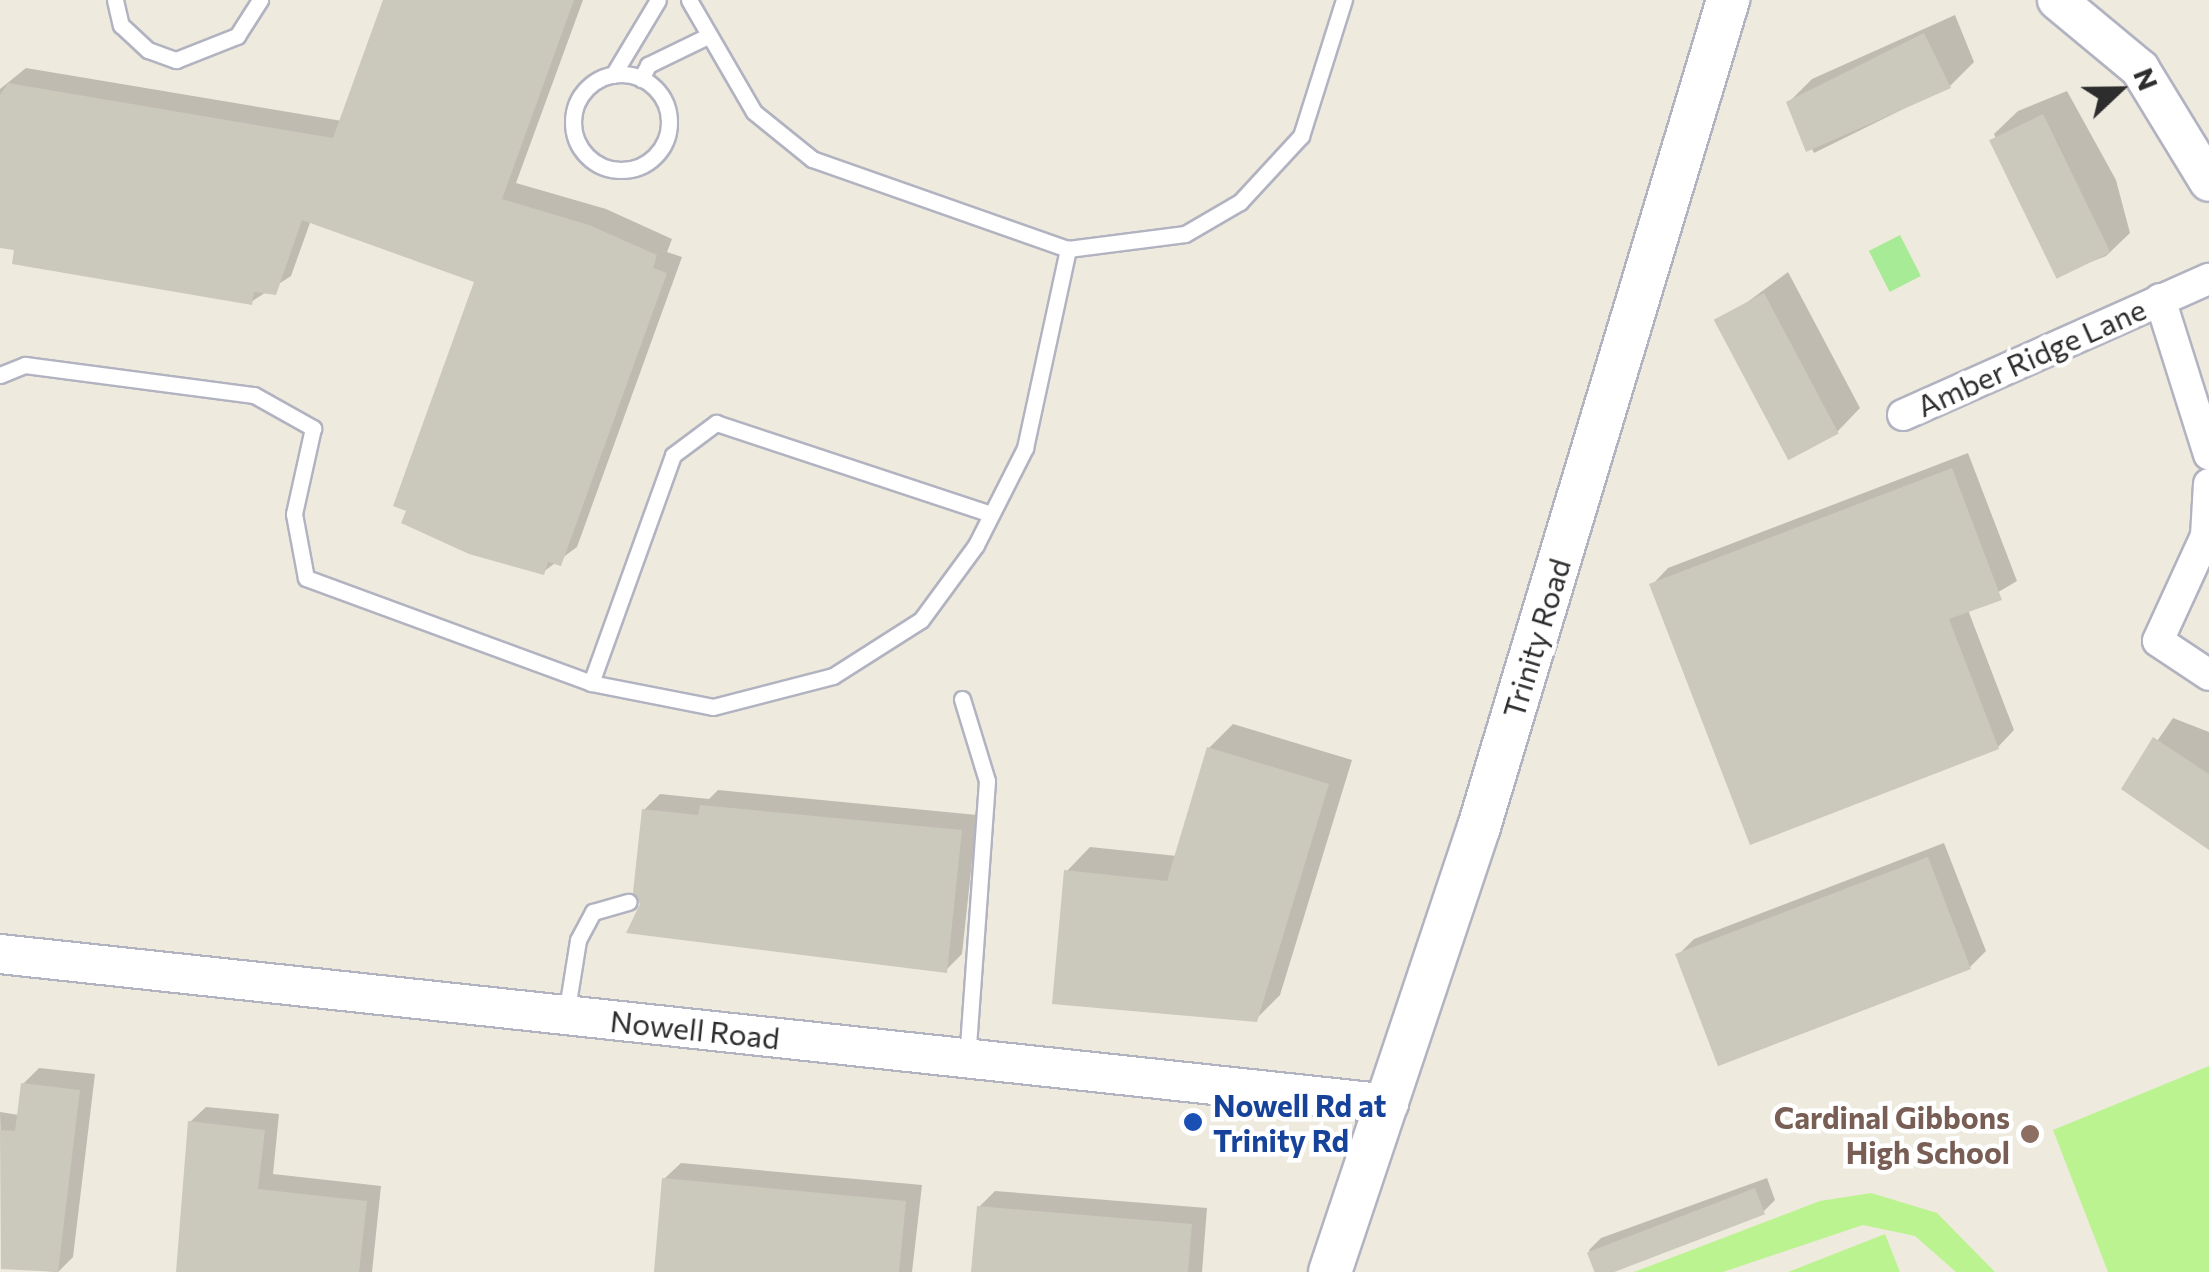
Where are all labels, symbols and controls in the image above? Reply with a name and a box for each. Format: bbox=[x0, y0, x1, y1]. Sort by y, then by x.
north arrow bbox=[2069, 40, 2169, 140]
text: N bbox=[2127, 63, 2167, 95]
street label: Amber Ridge Lane bbox=[1911, 290, 2151, 424]
street label: Trinity Road bbox=[1495, 554, 1577, 722]
street label: Nowell Road bbox=[608, 1002, 782, 1056]
place label: Nowell Rd at Trinity Rd bbox=[1213, 1087, 1386, 1158]
place label: Cardinal Gibbons High School bbox=[1774, 1099, 2010, 1170]
marker: Nowell Rd at Trinity Rd bbox=[1182, 1111, 1204, 1133]
marker: Cardinal Gibbons High School bbox=[2019, 1123, 2041, 1145]

